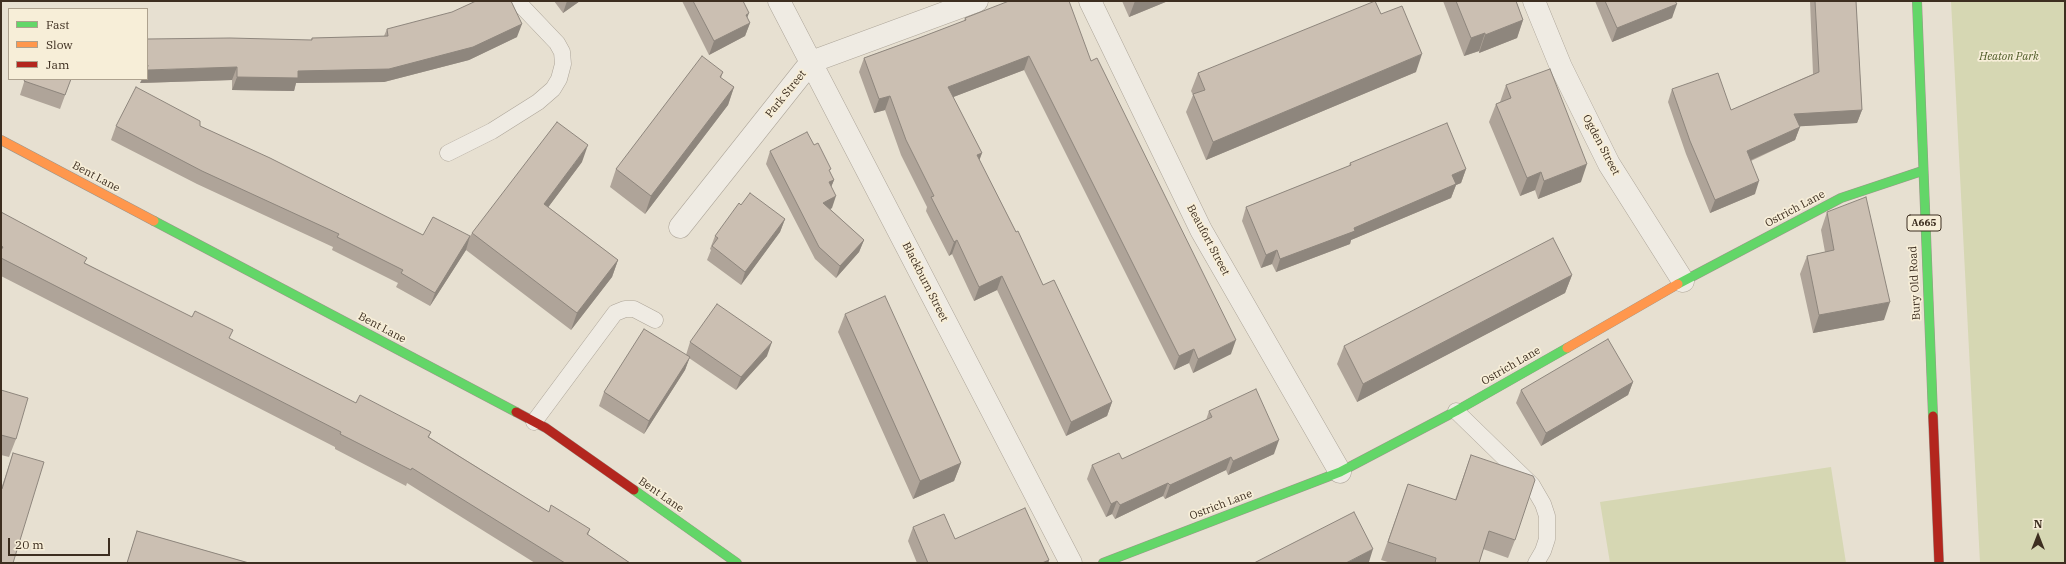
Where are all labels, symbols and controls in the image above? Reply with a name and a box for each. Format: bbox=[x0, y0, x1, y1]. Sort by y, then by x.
legend bbox=[8, 8, 148, 80]
text: Fast bbox=[46, 17, 70, 32]
text: Slow bbox=[46, 37, 73, 52]
park label: Heaton Park bbox=[1979, 50, 2039, 64]
text: Jam bbox=[46, 57, 69, 72]
street label: Park Street bbox=[763, 68, 809, 120]
street label: Ogden Street bbox=[1579, 112, 1623, 178]
street label: Bent Lane bbox=[70, 159, 122, 195]
street label: Ostrich Lane bbox=[1763, 188, 1827, 230]
street label: Beaufort Street bbox=[1184, 202, 1232, 278]
road number: A665 bbox=[1907, 215, 1941, 231]
street label: Blackburn Street bbox=[899, 240, 951, 324]
street label: Bury Old Road bbox=[1906, 246, 1924, 320]
street label: Bent Lane bbox=[356, 310, 408, 346]
street label: Ostrich Lane bbox=[1479, 344, 1543, 388]
street label: Bent Lane bbox=[636, 475, 686, 515]
street label: Ostrich Lane bbox=[1188, 487, 1254, 523]
north arrow bbox=[2018, 516, 2058, 556]
text: N bbox=[2034, 517, 2042, 531]
scale bar bbox=[10, 530, 112, 556]
text: 20 m bbox=[15, 537, 44, 552]

